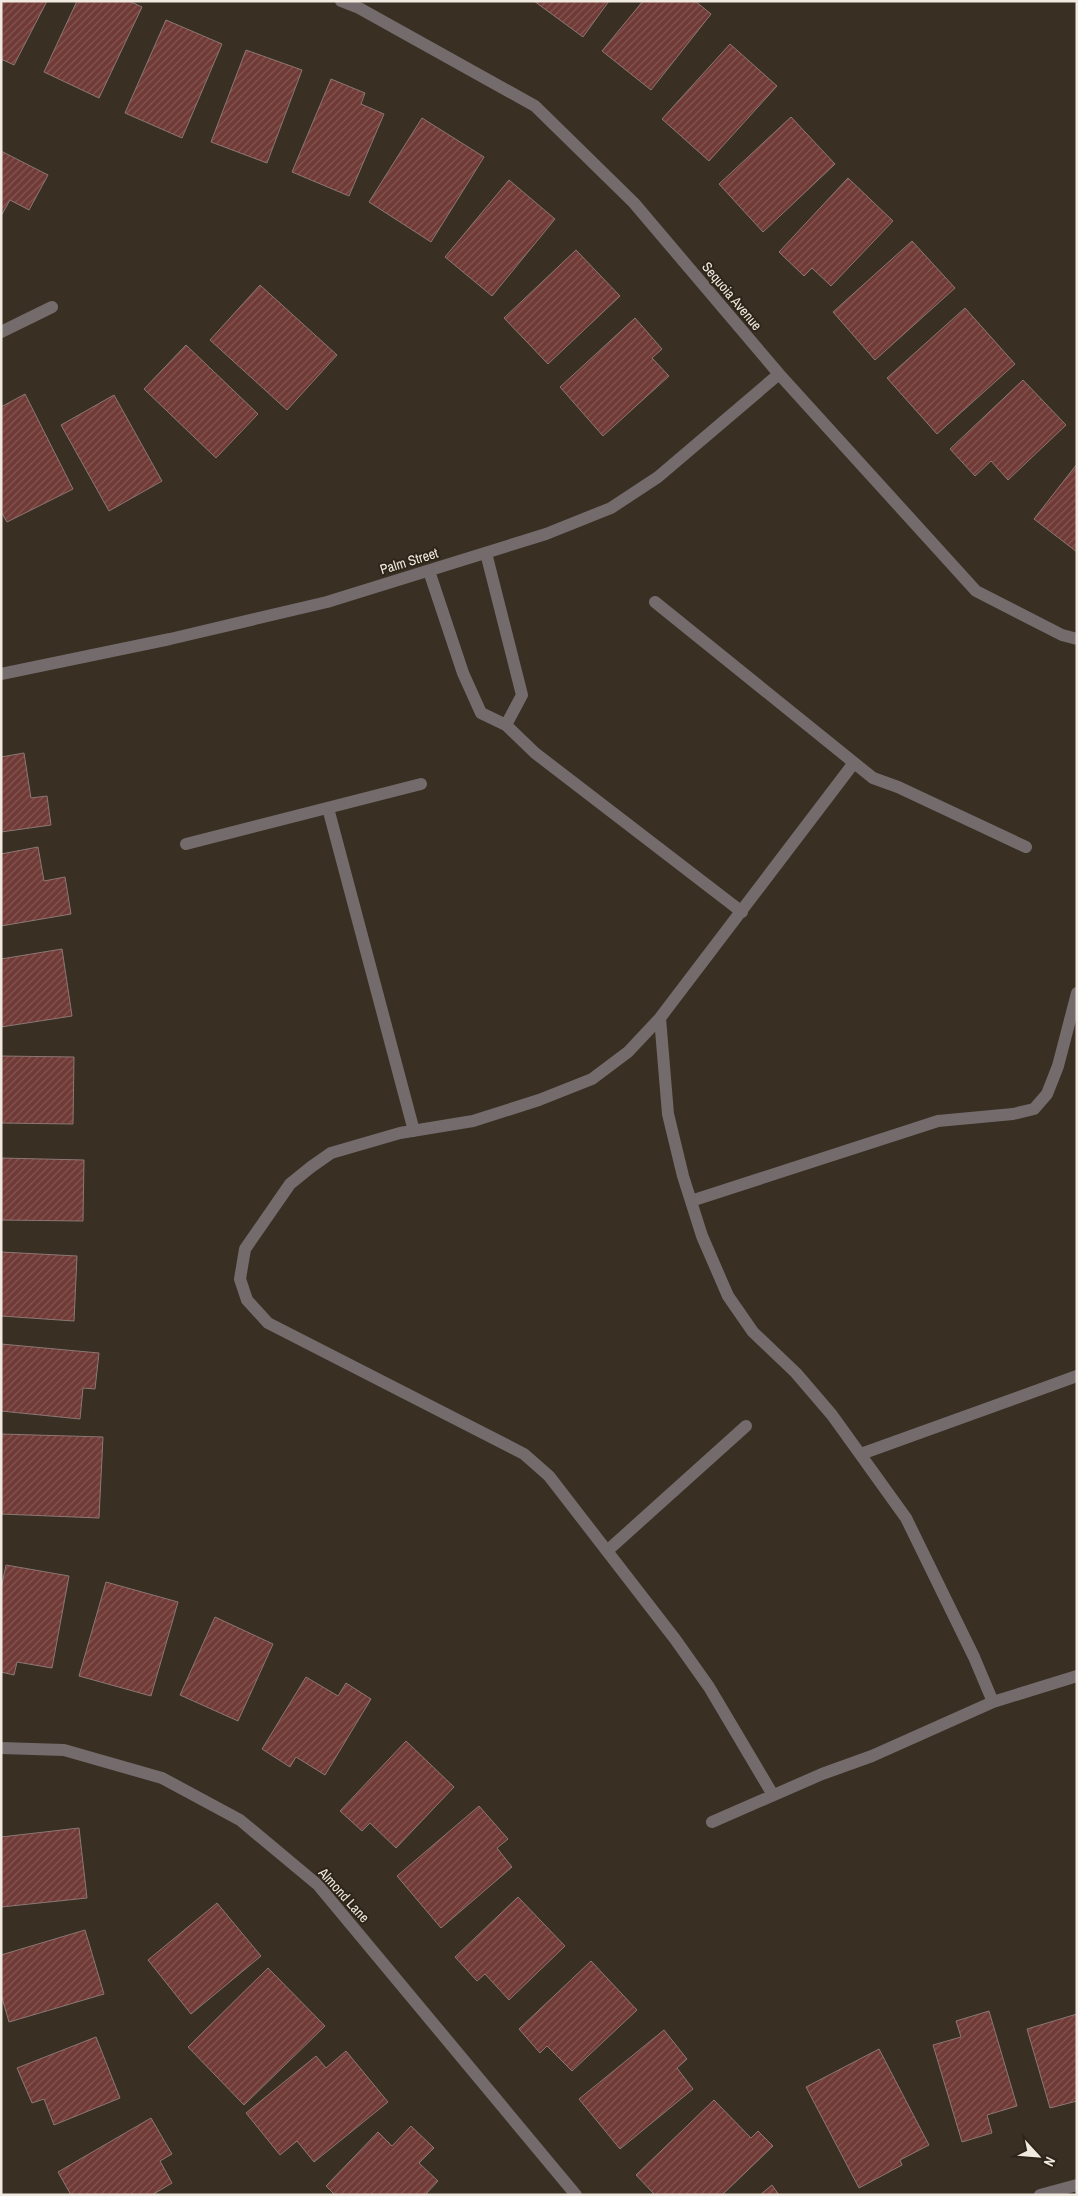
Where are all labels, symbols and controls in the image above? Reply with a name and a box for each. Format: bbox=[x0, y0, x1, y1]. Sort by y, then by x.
street label: Sequoia Avenue bbox=[698, 258, 766, 334]
street label: Palm Street bbox=[378, 544, 440, 578]
street label: Almond Lane bbox=[314, 1863, 373, 1926]
north arrow bbox=[1013, 2131, 1063, 2181]
text: N bbox=[1040, 2154, 1060, 2169]

